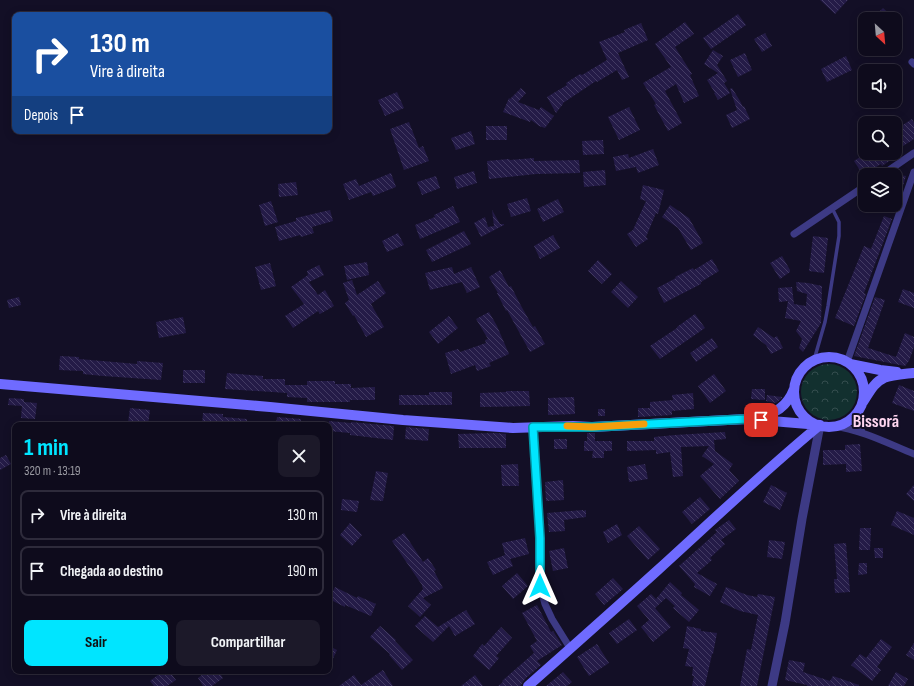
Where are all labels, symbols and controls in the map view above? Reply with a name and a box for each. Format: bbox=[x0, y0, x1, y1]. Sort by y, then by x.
north arrow bbox=[858, 12, 902, 56]
map controls bbox=[858, 12, 902, 212]
text: 130 m bbox=[90, 27, 150, 60]
icon: right bbox=[24, 28, 76, 80]
text: Vire à direita bbox=[90, 61, 165, 82]
button: sound bbox=[858, 64, 902, 108]
icon: arrive bbox=[66, 104, 88, 126]
text: Depois bbox=[24, 106, 58, 125]
button: search bbox=[858, 116, 902, 160]
button: layers bbox=[858, 168, 902, 212]
pin bbox=[744, 403, 778, 437]
icon: arrive bbox=[750, 409, 772, 431]
district label: Bissorã bbox=[853, 411, 899, 432]
text: 1 min bbox=[24, 433, 69, 462]
button: close bbox=[278, 435, 320, 477]
text: 320 m · 13:19 bbox=[24, 463, 81, 479]
icon: right bbox=[26, 504, 48, 526]
text: Vire à direita bbox=[60, 506, 127, 525]
text: 130 m bbox=[288, 506, 318, 525]
icon: arrive bbox=[26, 560, 48, 582]
text: Chegada ao destino bbox=[60, 562, 163, 581]
text: 190 m bbox=[287, 562, 318, 581]
position arrow bbox=[519, 565, 561, 607]
button: Sair bbox=[24, 620, 168, 666]
button: Compartilhar bbox=[176, 620, 320, 666]

